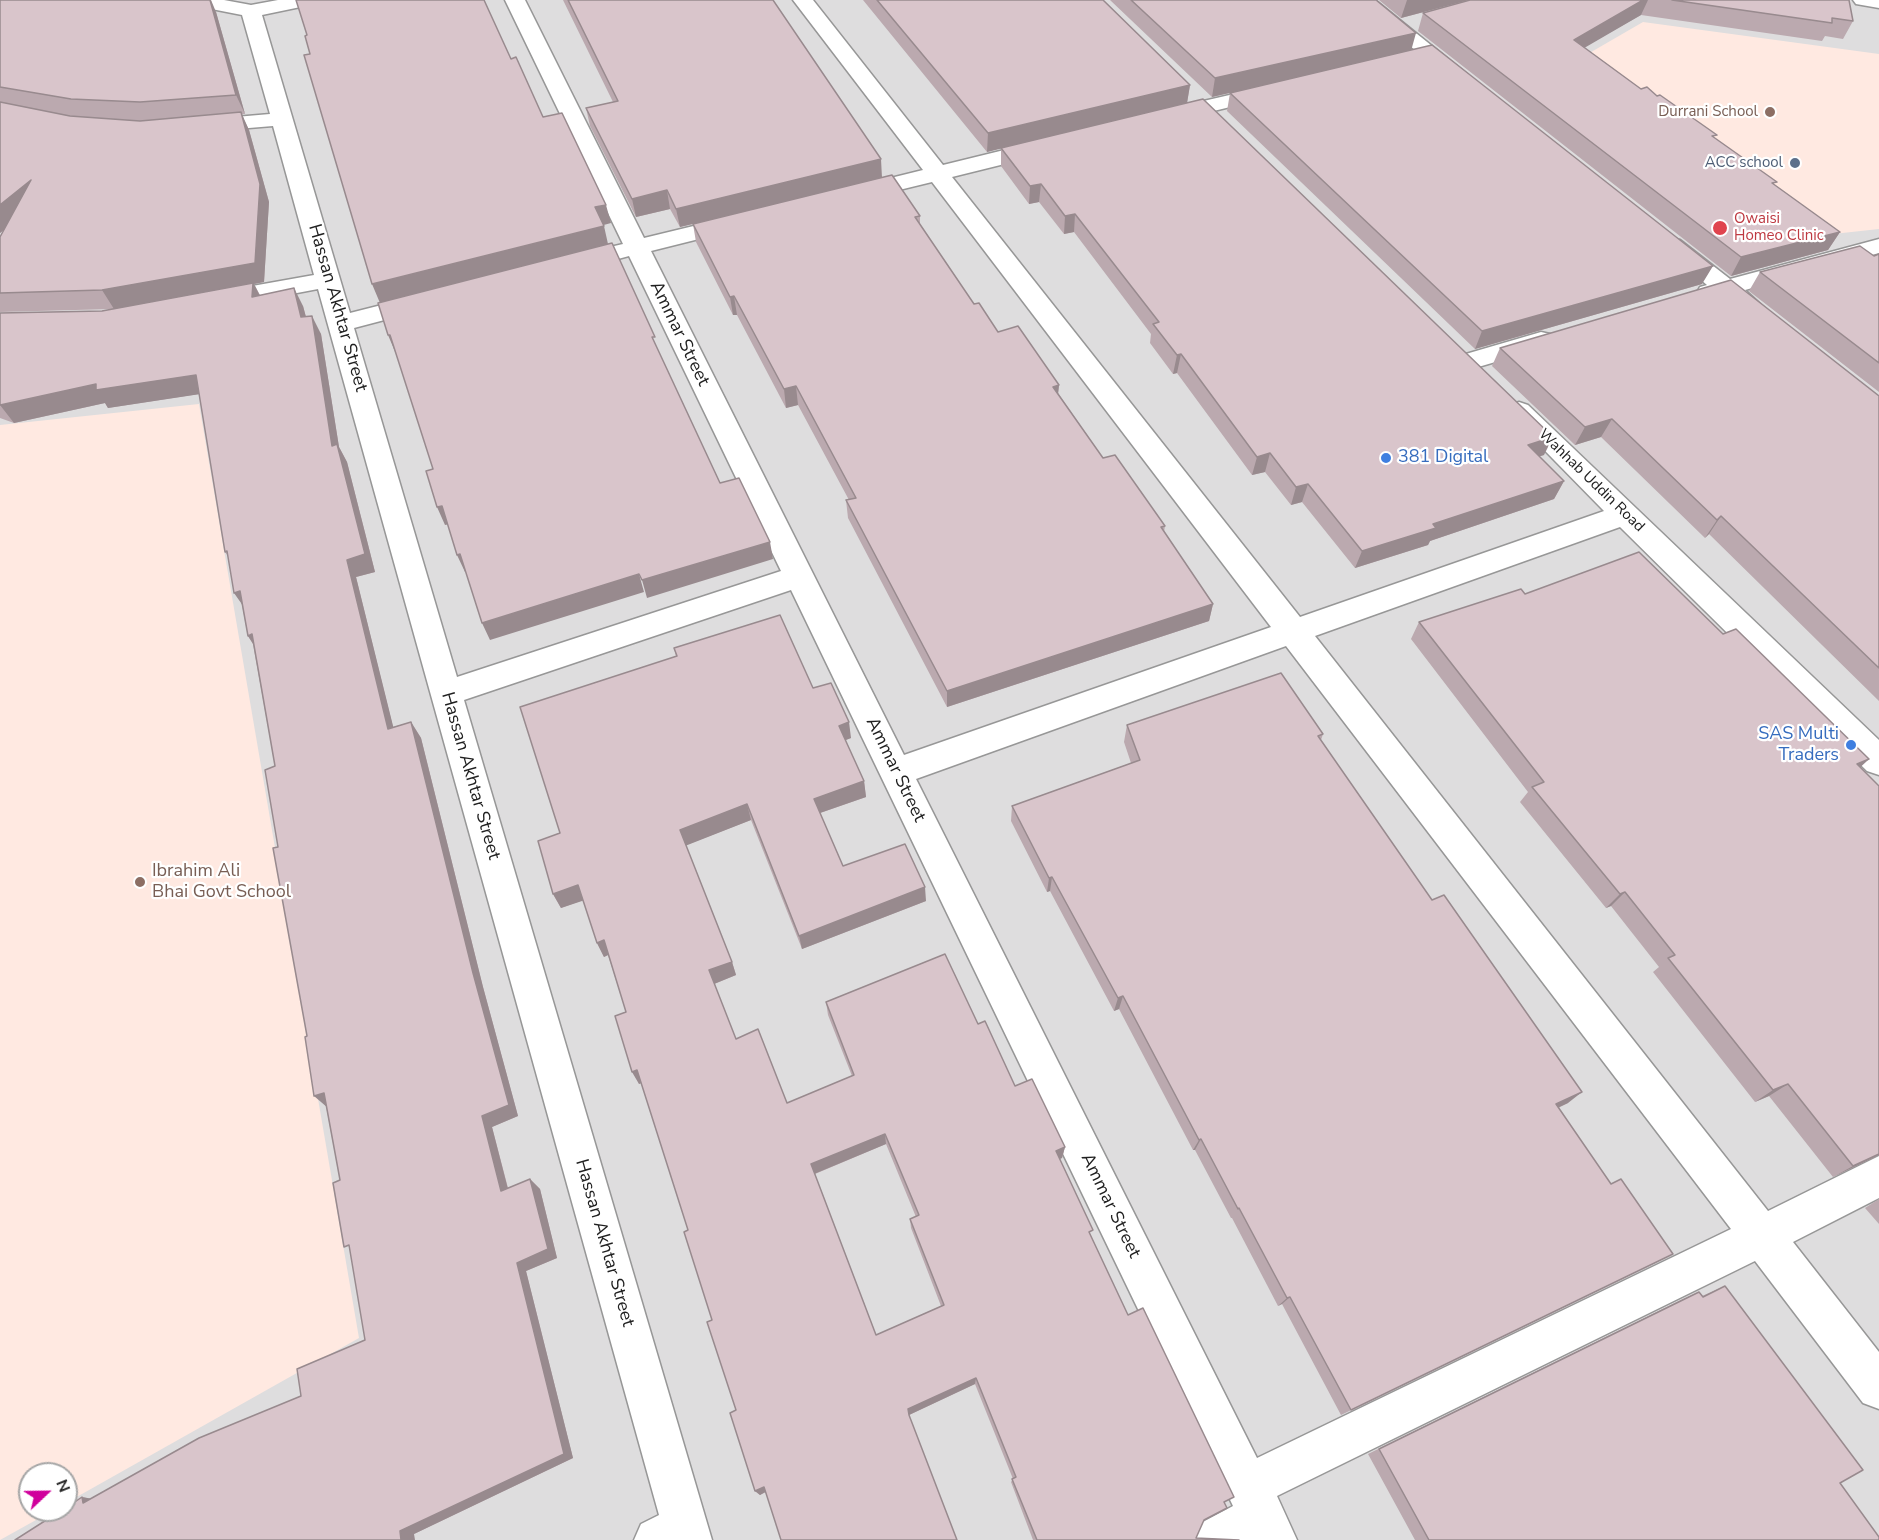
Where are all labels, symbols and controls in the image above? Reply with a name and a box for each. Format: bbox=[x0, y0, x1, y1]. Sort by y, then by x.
place label: Durrani School bbox=[1658, 103, 1758, 121]
marker: Durrani School bbox=[1763, 105, 1777, 119]
place label: ACC school bbox=[1705, 154, 1783, 172]
marker: ACC school bbox=[1788, 156, 1802, 170]
place label: Owaisi Homeo Clinic bbox=[1734, 210, 1824, 245]
marker: Owaisi Homeo Clinic bbox=[1711, 219, 1729, 237]
street label: Hassan Akhtar Street bbox=[303, 222, 371, 394]
street label: Ammar Street bbox=[644, 278, 714, 390]
street label: Wahhab Uddin Road bbox=[1534, 426, 1648, 536]
place label: 381 Digital bbox=[1398, 447, 1488, 469]
marker: 381 Digital bbox=[1379, 451, 1393, 465]
street label: Hassan Akhtar Street bbox=[436, 690, 504, 862]
street label: Ammar Street bbox=[860, 714, 930, 826]
place label: SAS Multi Traders bbox=[1758, 724, 1839, 766]
marker: SAS Multi Traders bbox=[1844, 738, 1858, 752]
place label: Ibrahim Ali Bhai Govt School bbox=[152, 861, 291, 904]
marker: Ibrahim Ali Bhai Govt School bbox=[133, 875, 147, 889]
street label: Ammar Street bbox=[1075, 1150, 1145, 1262]
street label: Hassan Akhtar Street bbox=[570, 1157, 638, 1329]
north arrow bbox=[18, 1462, 78, 1522]
text: N bbox=[50, 1476, 75, 1496]

